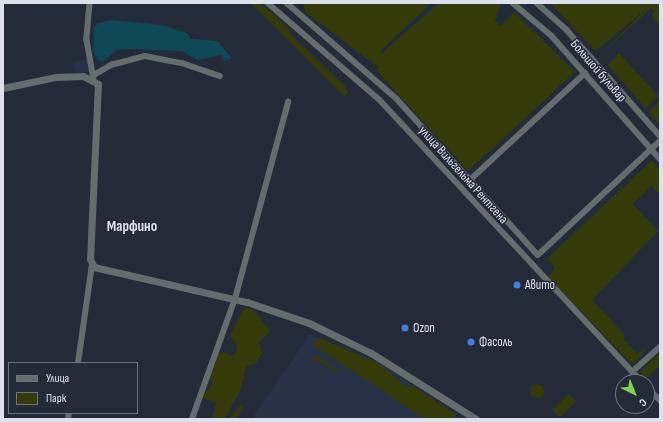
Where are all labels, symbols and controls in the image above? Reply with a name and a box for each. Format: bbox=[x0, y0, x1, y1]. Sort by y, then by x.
street label: Большой бульвар bbox=[567, 37, 629, 105]
street label: улица Вильгельма Рентгена bbox=[415, 123, 511, 227]
district label: Марфино bbox=[107, 218, 157, 236]
place label: Авито bbox=[525, 277, 555, 293]
marker: Авито bbox=[512, 280, 522, 290]
place label: Ozon bbox=[413, 320, 435, 336]
marker: Ozon bbox=[400, 323, 410, 333]
place label: Фасоль bbox=[479, 334, 512, 350]
marker: Фасоль bbox=[466, 337, 476, 347]
legend bbox=[8, 362, 138, 414]
text: Улица bbox=[46, 371, 69, 386]
north arrow bbox=[615, 374, 655, 414]
text: Парк bbox=[46, 391, 66, 406]
text: С bbox=[636, 396, 649, 409]

